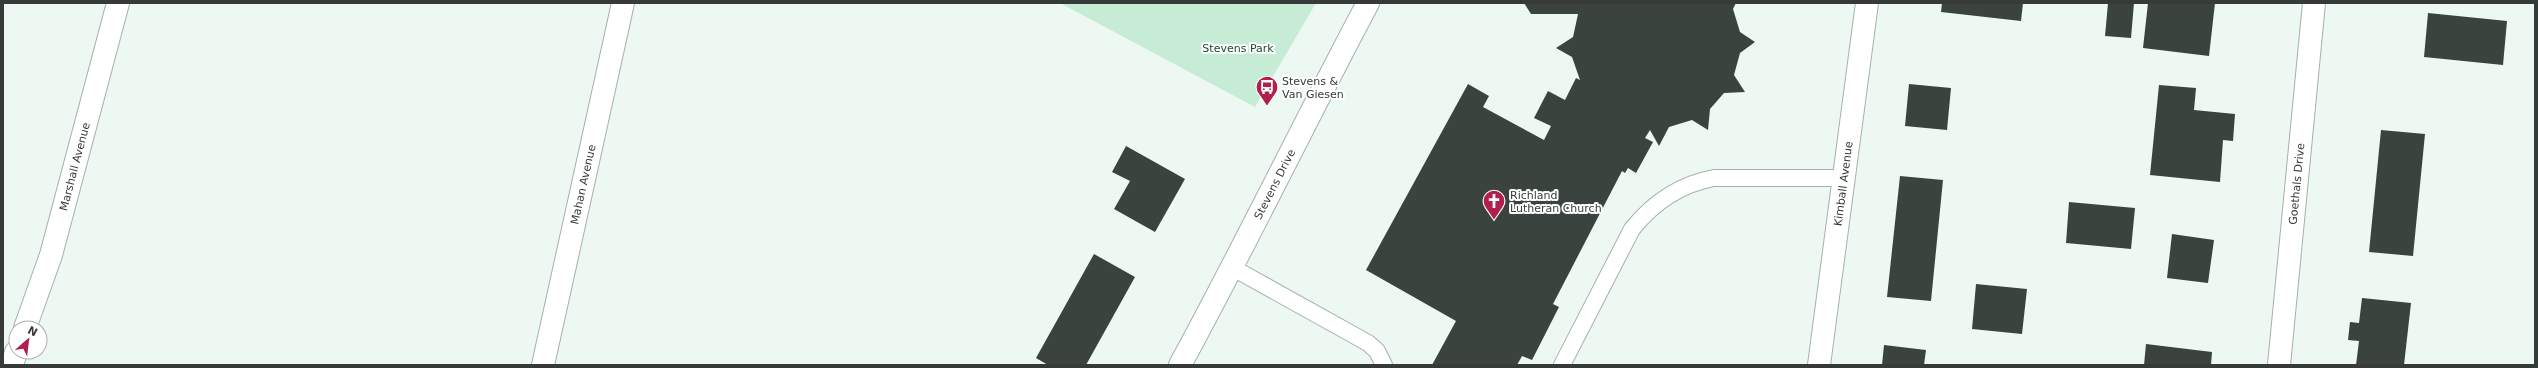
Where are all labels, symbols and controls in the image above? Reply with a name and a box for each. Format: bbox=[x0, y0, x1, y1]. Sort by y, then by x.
park label: Stevens Park bbox=[1202, 42, 1274, 55]
bus stop icon: Stevens & Van Giesen bbox=[1254, 74, 1280, 107]
place label: Stevens & Van Giesen bbox=[1282, 75, 1344, 101]
street label: Marshall Avenue bbox=[57, 121, 93, 212]
street label: Kimball Avenue bbox=[1832, 140, 1856, 227]
street label: Goethals Drive bbox=[2287, 142, 2307, 225]
street label: Mahan Avenue bbox=[568, 143, 599, 226]
street label: Stevens Drive bbox=[1252, 147, 1298, 222]
church icon: Richland Lutheran Church bbox=[1481, 188, 1507, 221]
place label: Richland Lutheran Church bbox=[1510, 189, 1602, 215]
north arrow bbox=[8, 320, 48, 360]
text: N bbox=[25, 324, 40, 340]

